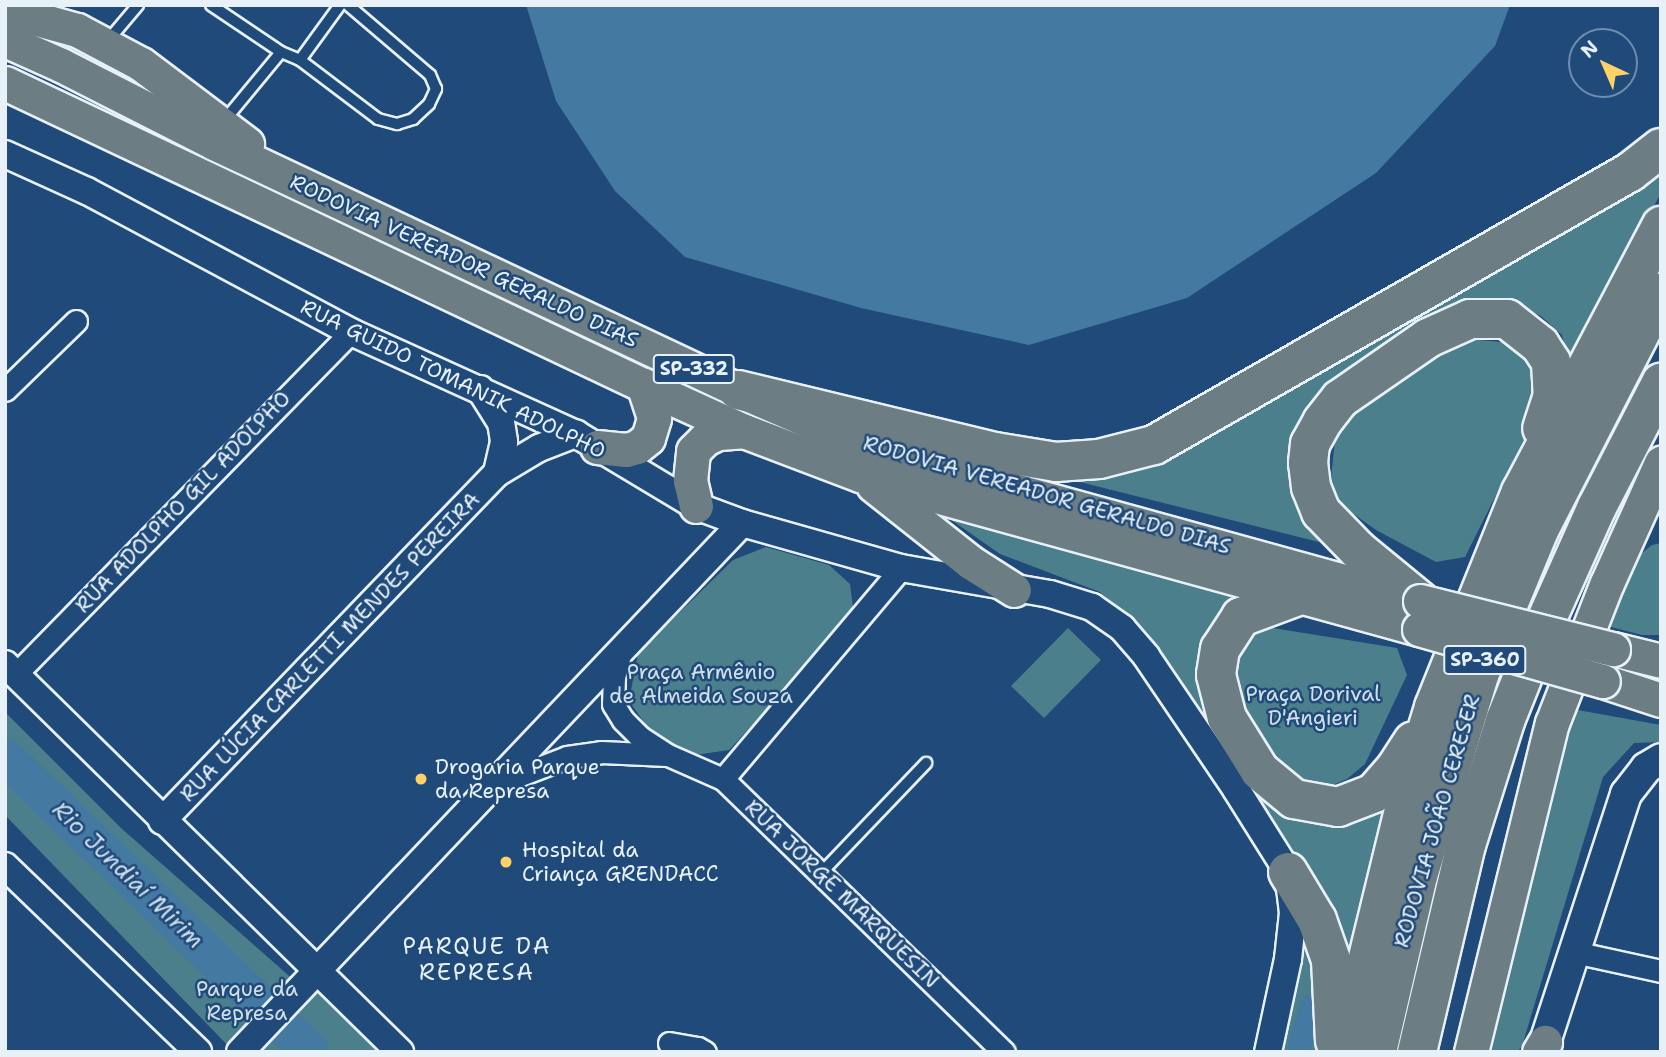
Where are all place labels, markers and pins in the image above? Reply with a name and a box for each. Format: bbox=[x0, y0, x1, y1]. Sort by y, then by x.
place label: Drogaria Parque da Represa bbox=[435, 754, 600, 804]
marker: Drogaria Parque da Represa bbox=[413, 771, 429, 787]
place label: Hospital da Criança GRENDACC bbox=[522, 837, 719, 887]
marker: Hospital da Criança GRENDACC bbox=[496, 852, 516, 872]

